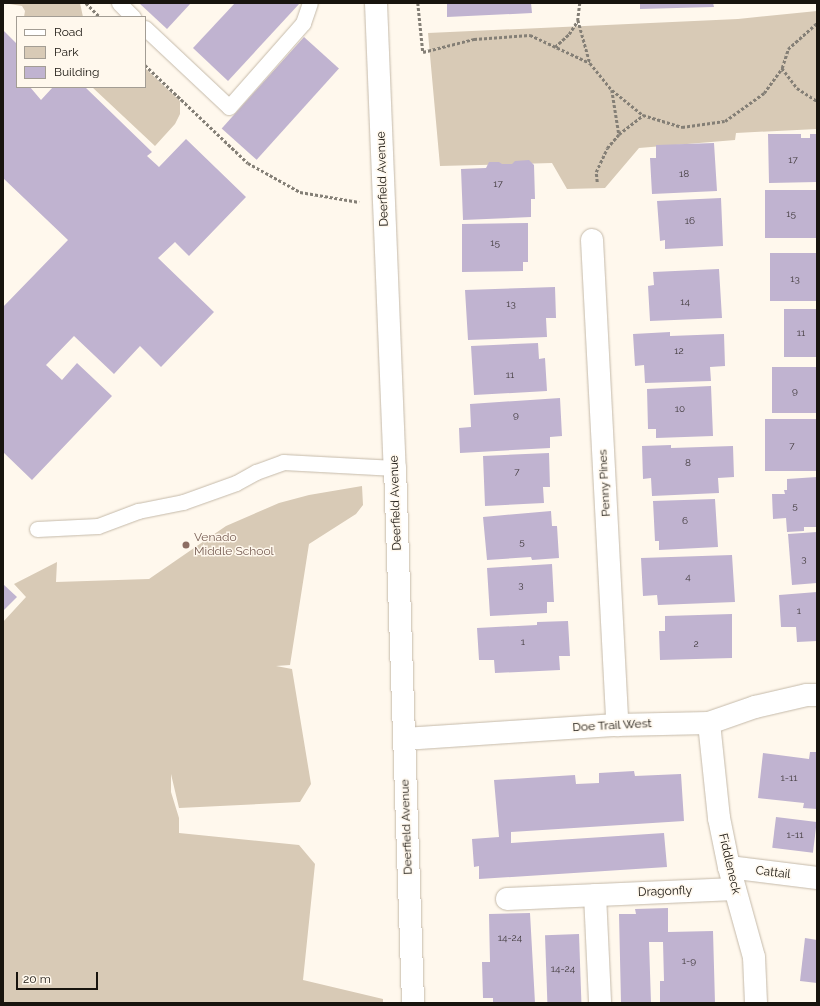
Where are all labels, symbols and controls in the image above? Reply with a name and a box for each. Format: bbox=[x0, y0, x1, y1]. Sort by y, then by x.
legend bbox=[16, 16, 146, 88]
text: Road bbox=[54, 25, 83, 39]
text: Park bbox=[54, 45, 79, 59]
text: Building bbox=[54, 65, 100, 79]
street label: Deerfield Avenue bbox=[374, 131, 392, 227]
house number: 17 bbox=[788, 154, 798, 166]
house number: 18 bbox=[679, 168, 689, 180]
house number: 17 bbox=[493, 178, 503, 190]
house number: 15 bbox=[786, 208, 796, 220]
house number: 16 bbox=[685, 215, 695, 227]
house number: 15 bbox=[490, 237, 500, 249]
house number: 13 bbox=[790, 273, 800, 285]
house number: 14 bbox=[680, 296, 690, 308]
house number: 13 bbox=[506, 298, 516, 310]
house number: 11 bbox=[797, 327, 805, 339]
house number: 12 bbox=[674, 345, 684, 357]
house number: 11 bbox=[506, 369, 514, 381]
house number: 9 bbox=[792, 385, 798, 397]
house number: 10 bbox=[675, 403, 685, 415]
house number: 9 bbox=[513, 409, 519, 421]
house number: 7 bbox=[789, 440, 795, 452]
street label: Penny Pines bbox=[596, 449, 614, 517]
street label: Deerfield Avenue bbox=[387, 455, 405, 551]
house number: 8 bbox=[685, 457, 691, 469]
house number: 7 bbox=[514, 466, 520, 478]
house number: 5 bbox=[792, 500, 798, 512]
house number: 6 bbox=[682, 515, 688, 527]
place label: Venado Middle School bbox=[194, 531, 274, 559]
house number: 5 bbox=[519, 536, 525, 548]
marker: Venado Middle School bbox=[181, 540, 191, 550]
house number: 3 bbox=[801, 553, 807, 565]
house number: 4 bbox=[685, 571, 691, 583]
house number: 3 bbox=[518, 579, 524, 591]
house number: 1 bbox=[797, 605, 801, 617]
house number: 1 bbox=[521, 636, 525, 648]
house number: 2 bbox=[693, 638, 699, 650]
street label: Doe Trail West bbox=[572, 717, 652, 735]
house number: 1-11 bbox=[781, 772, 797, 784]
street label: Deerfield Avenue bbox=[398, 779, 416, 875]
house number: 1-11 bbox=[787, 829, 803, 841]
street label: Fiddleneck bbox=[715, 832, 743, 896]
street label: Cattail bbox=[755, 864, 791, 882]
street label: Dragonfly bbox=[638, 884, 692, 900]
house number: 14-24 bbox=[498, 932, 522, 944]
house number: 1-9 bbox=[682, 955, 696, 967]
house number: 14-24 bbox=[551, 963, 575, 975]
scale bar bbox=[18, 964, 100, 990]
text: 20 m bbox=[23, 972, 51, 986]

